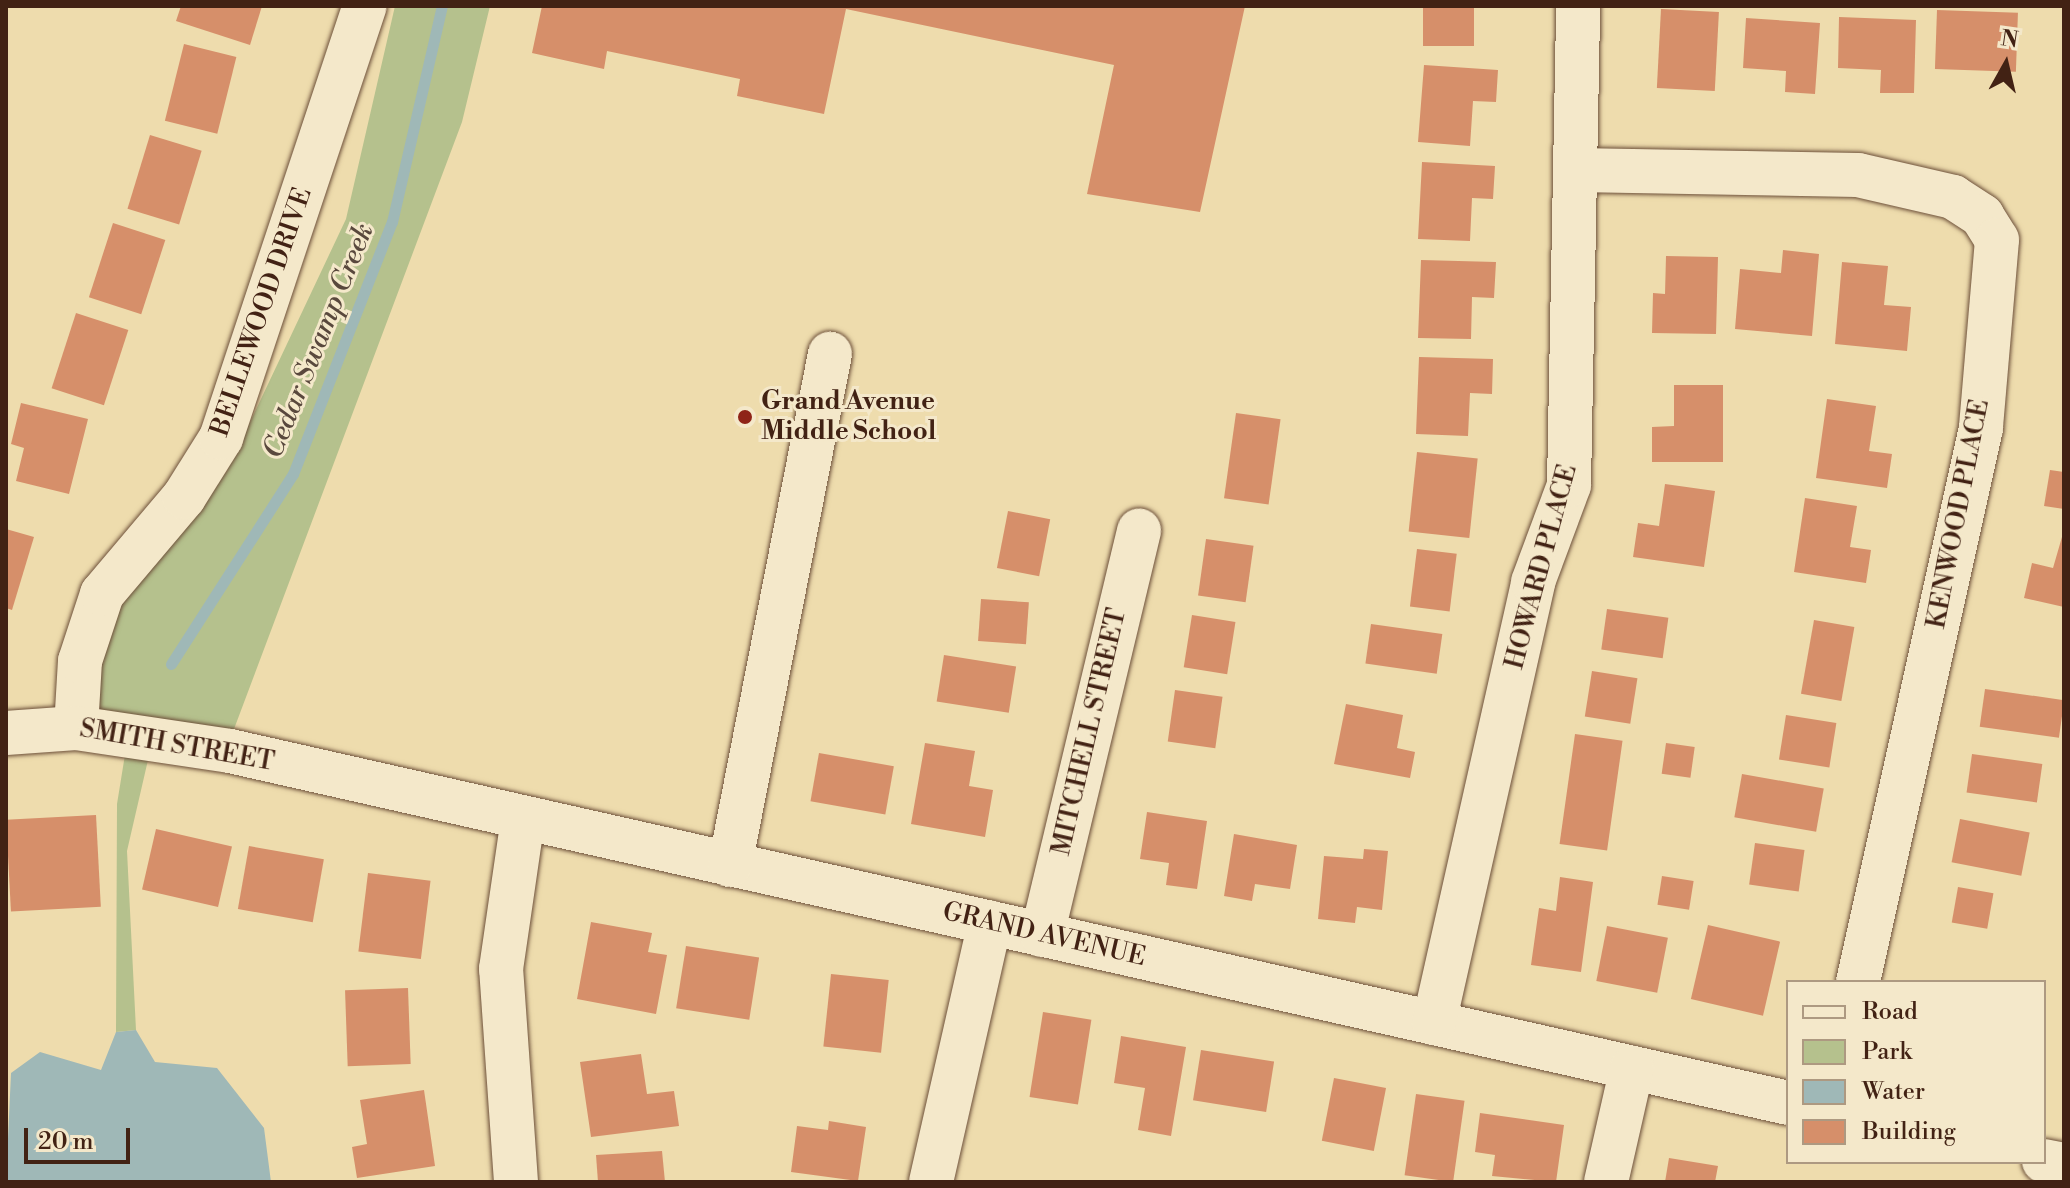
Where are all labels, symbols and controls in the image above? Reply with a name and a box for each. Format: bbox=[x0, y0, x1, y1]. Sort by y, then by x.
north arrow bbox=[1966, 24, 2046, 104]
text: N bbox=[1999, 25, 2020, 54]
street label: BELLEWOOD DRIVE bbox=[205, 184, 319, 440]
water label: Cedar Swamp Creek bbox=[257, 219, 381, 463]
place label: Grand Avenue Middle School bbox=[761, 386, 936, 448]
street label: KENWOOD PLACE bbox=[1921, 397, 1997, 631]
marker: Grand Avenue Middle School bbox=[736, 408, 754, 426]
street label: HOWARD PLACE bbox=[1500, 461, 1584, 673]
street label: MITCHELL STREET bbox=[1046, 605, 1134, 859]
street label: SMITH STREET bbox=[77, 714, 277, 778]
street label: GRAND AVENUE bbox=[939, 896, 1149, 974]
legend bbox=[1786, 980, 2046, 1164]
text: Road bbox=[1862, 997, 1918, 1027]
text: Park bbox=[1862, 1037, 1912, 1067]
text: Water bbox=[1862, 1077, 1925, 1107]
scale bar bbox=[28, 1112, 134, 1162]
text: Building bbox=[1862, 1117, 1956, 1147]
text: 20 m bbox=[38, 1127, 94, 1157]

